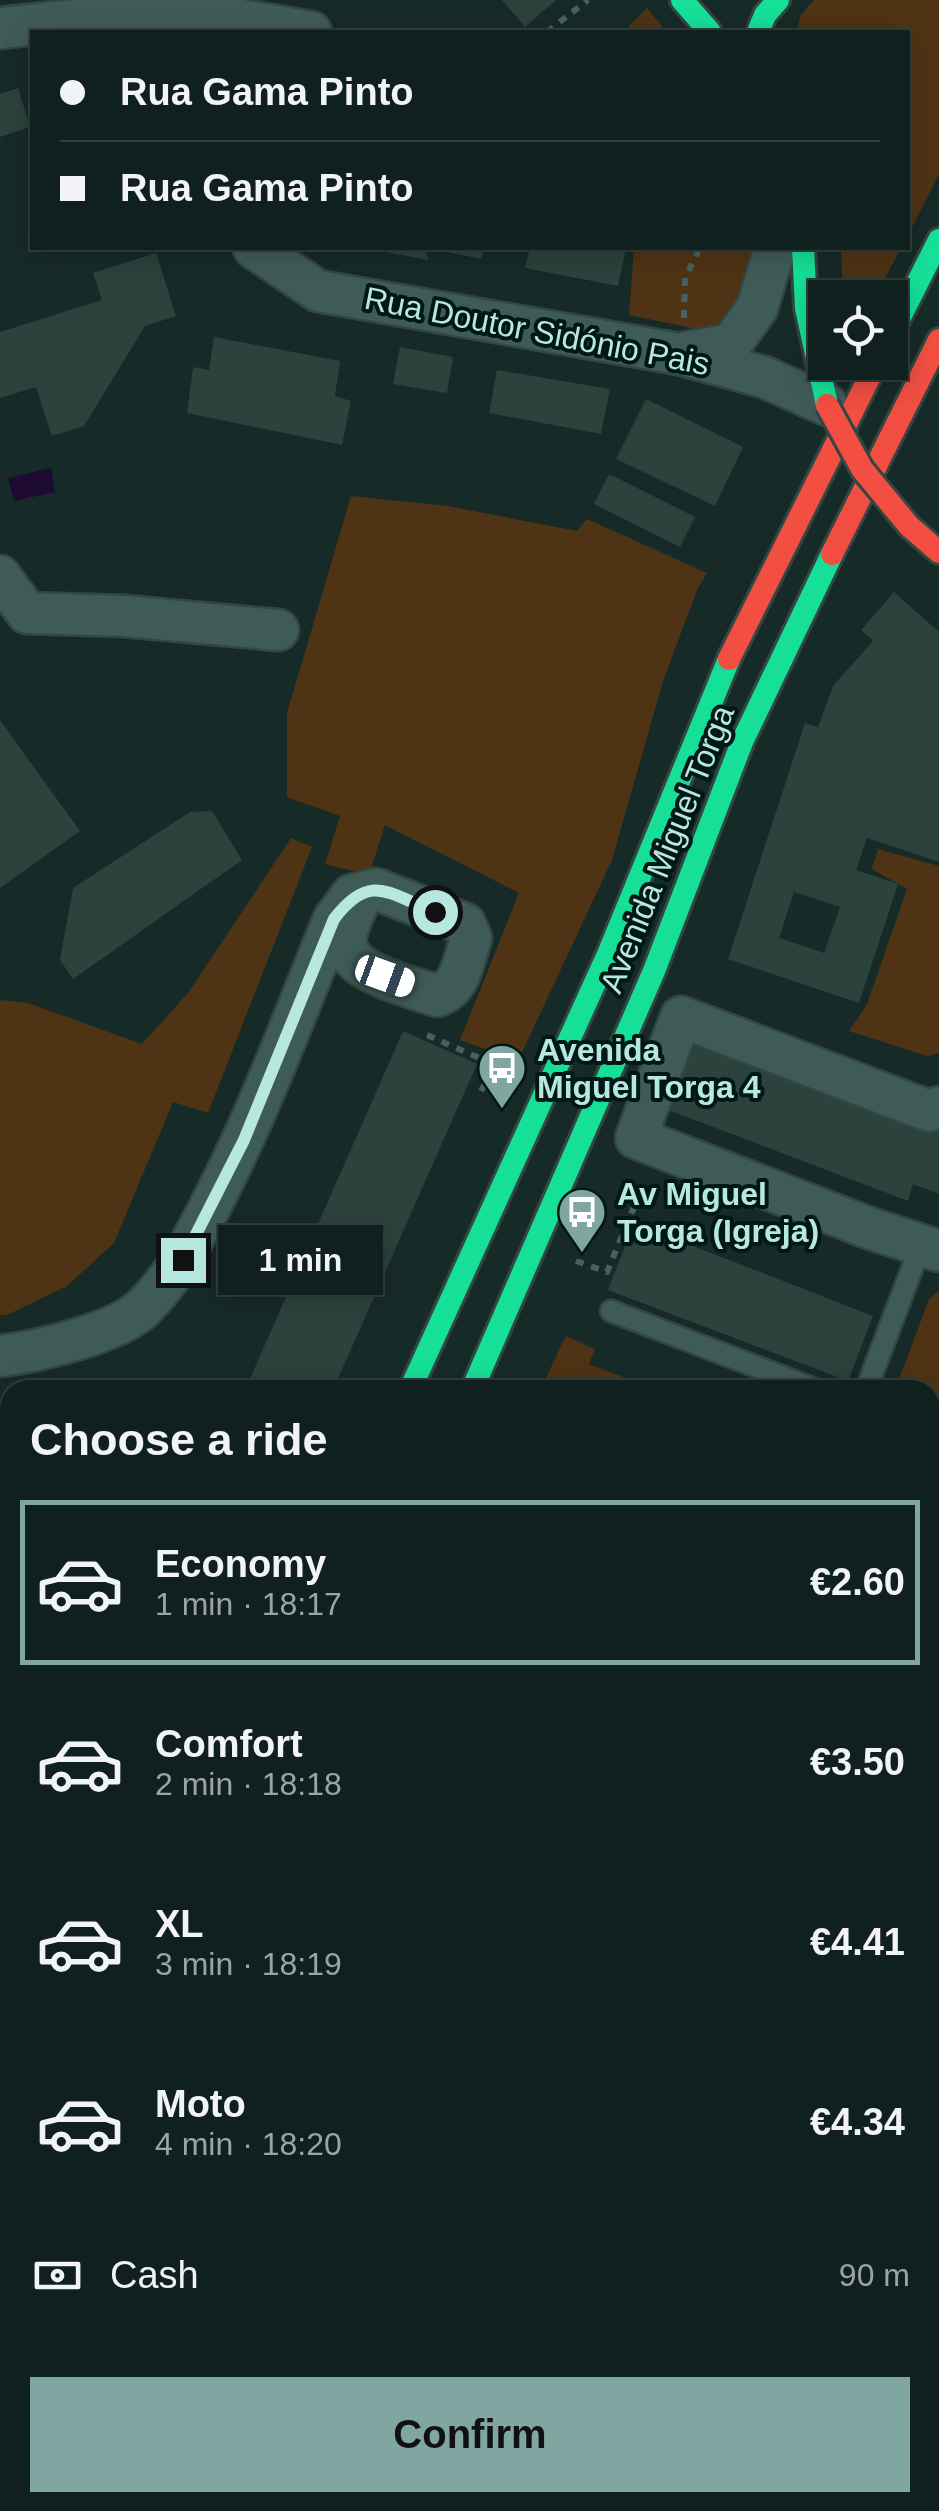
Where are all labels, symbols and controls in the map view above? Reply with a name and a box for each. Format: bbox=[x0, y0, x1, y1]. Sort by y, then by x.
text: Rua Gama Pinto bbox=[120, 71, 414, 113]
text: Rua Gama Pinto bbox=[120, 167, 414, 209]
street label: Rua Doutor Sidónio Pais bbox=[362, 280, 712, 382]
map controls bbox=[808, 280, 908, 380]
button: locate bbox=[808, 280, 908, 380]
street label: Avenida Miguel Torga bbox=[593, 700, 741, 998]
route start bbox=[413, 890, 458, 935]
car bbox=[352, 952, 418, 1000]
place label: Avenida Miguel Torga 4 bbox=[537, 1032, 761, 1105]
bus stop icon: Avenida Miguel Torga 4 bbox=[476, 1042, 528, 1110]
place label: Av Miguel Torga (Igreja) bbox=[617, 1176, 819, 1249]
bus stop icon: Av Miguel Torga (Igreja) bbox=[556, 1186, 608, 1254]
callout: 1 min bbox=[218, 1225, 383, 1295]
route end bbox=[161, 1238, 206, 1283]
text: 1 min bbox=[259, 1242, 342, 1278]
text: Choose a ride bbox=[30, 1414, 328, 1465]
icon: car bbox=[35, 1538, 125, 1628]
text: Economy bbox=[155, 1543, 326, 1585]
text: €2.60 bbox=[810, 1561, 905, 1603]
text: 1 min · 18:17 bbox=[155, 1586, 342, 1622]
icon: car bbox=[35, 1718, 125, 1808]
text: Comfort bbox=[155, 1723, 303, 1765]
text: €3.50 bbox=[810, 1741, 905, 1783]
text: 2 min · 18:18 bbox=[155, 1766, 342, 1802]
icon: car bbox=[35, 1898, 125, 1988]
text: XL bbox=[155, 1903, 204, 1945]
text: €4.41 bbox=[810, 1921, 905, 1963]
text: 3 min · 18:19 bbox=[155, 1946, 342, 1982]
icon: car bbox=[35, 2078, 125, 2168]
text: Moto bbox=[155, 2083, 246, 2125]
text: €4.34 bbox=[810, 2101, 905, 2143]
text: 4 min · 18:20 bbox=[155, 2126, 342, 2162]
icon: cash bbox=[30, 2248, 85, 2303]
text: Cash bbox=[110, 2254, 199, 2296]
text: 90 m bbox=[839, 2257, 910, 2293]
button: Confirm bbox=[30, 2377, 910, 2492]

